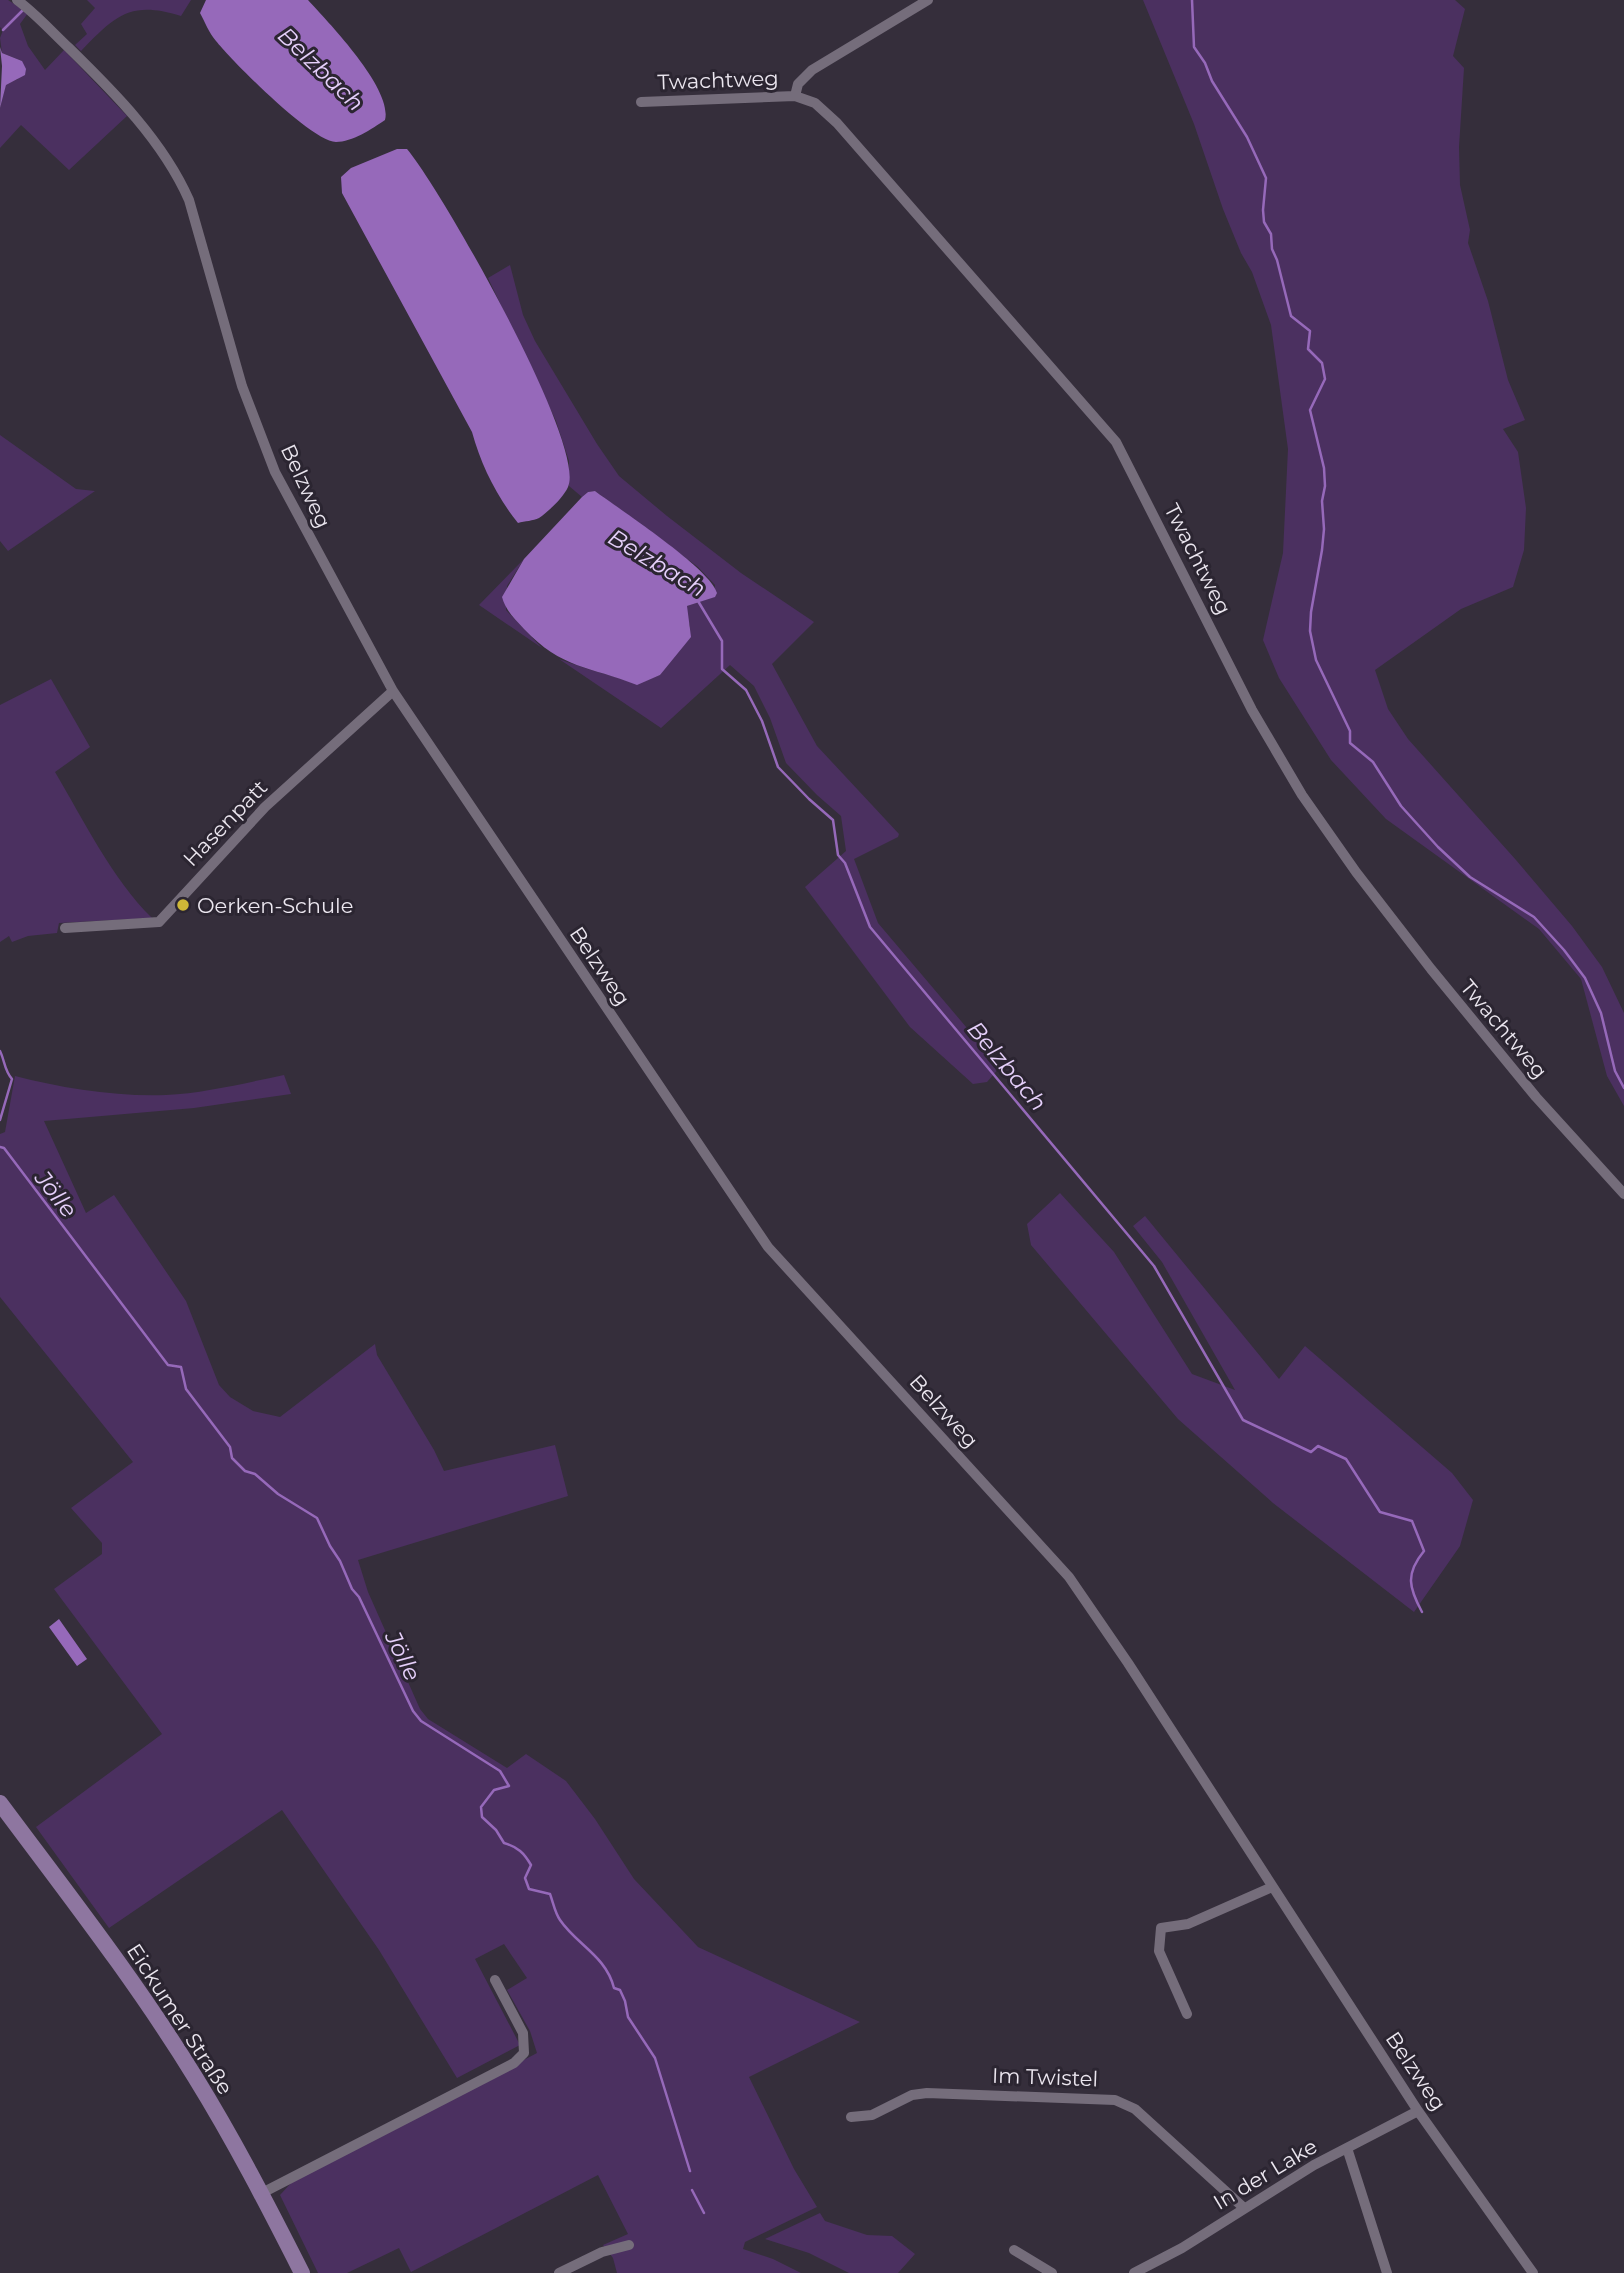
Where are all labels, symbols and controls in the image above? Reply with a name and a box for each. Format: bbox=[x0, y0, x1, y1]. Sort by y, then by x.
water label: Belzbach bbox=[272, 21, 370, 117]
street label: Twachtweg bbox=[657, 65, 779, 95]
street label: Belzweg bbox=[276, 440, 336, 532]
street label: Twachtweg bbox=[1159, 499, 1237, 619]
water label: Belzbach bbox=[603, 523, 711, 603]
street label: Hasenpatt bbox=[178, 775, 272, 871]
place label: Oerken-Schule bbox=[197, 893, 353, 918]
marker: Oerken-Schule bbox=[175, 897, 191, 913]
street label: Belzweg bbox=[564, 922, 636, 1010]
street label: Twachtweg bbox=[1455, 975, 1553, 1083]
water label: Belzbach bbox=[961, 1015, 1053, 1117]
water label: Jölle bbox=[28, 1164, 83, 1223]
street label: Belzweg bbox=[905, 1369, 983, 1453]
water label: Jölle bbox=[379, 1626, 427, 1685]
street label: Eickumer Straße bbox=[122, 1939, 238, 2099]
street label: Belzweg bbox=[1380, 2027, 1452, 2115]
street label: Im Twistel bbox=[991, 2063, 1099, 2091]
street label: In der Lake bbox=[1209, 2133, 1321, 2215]

